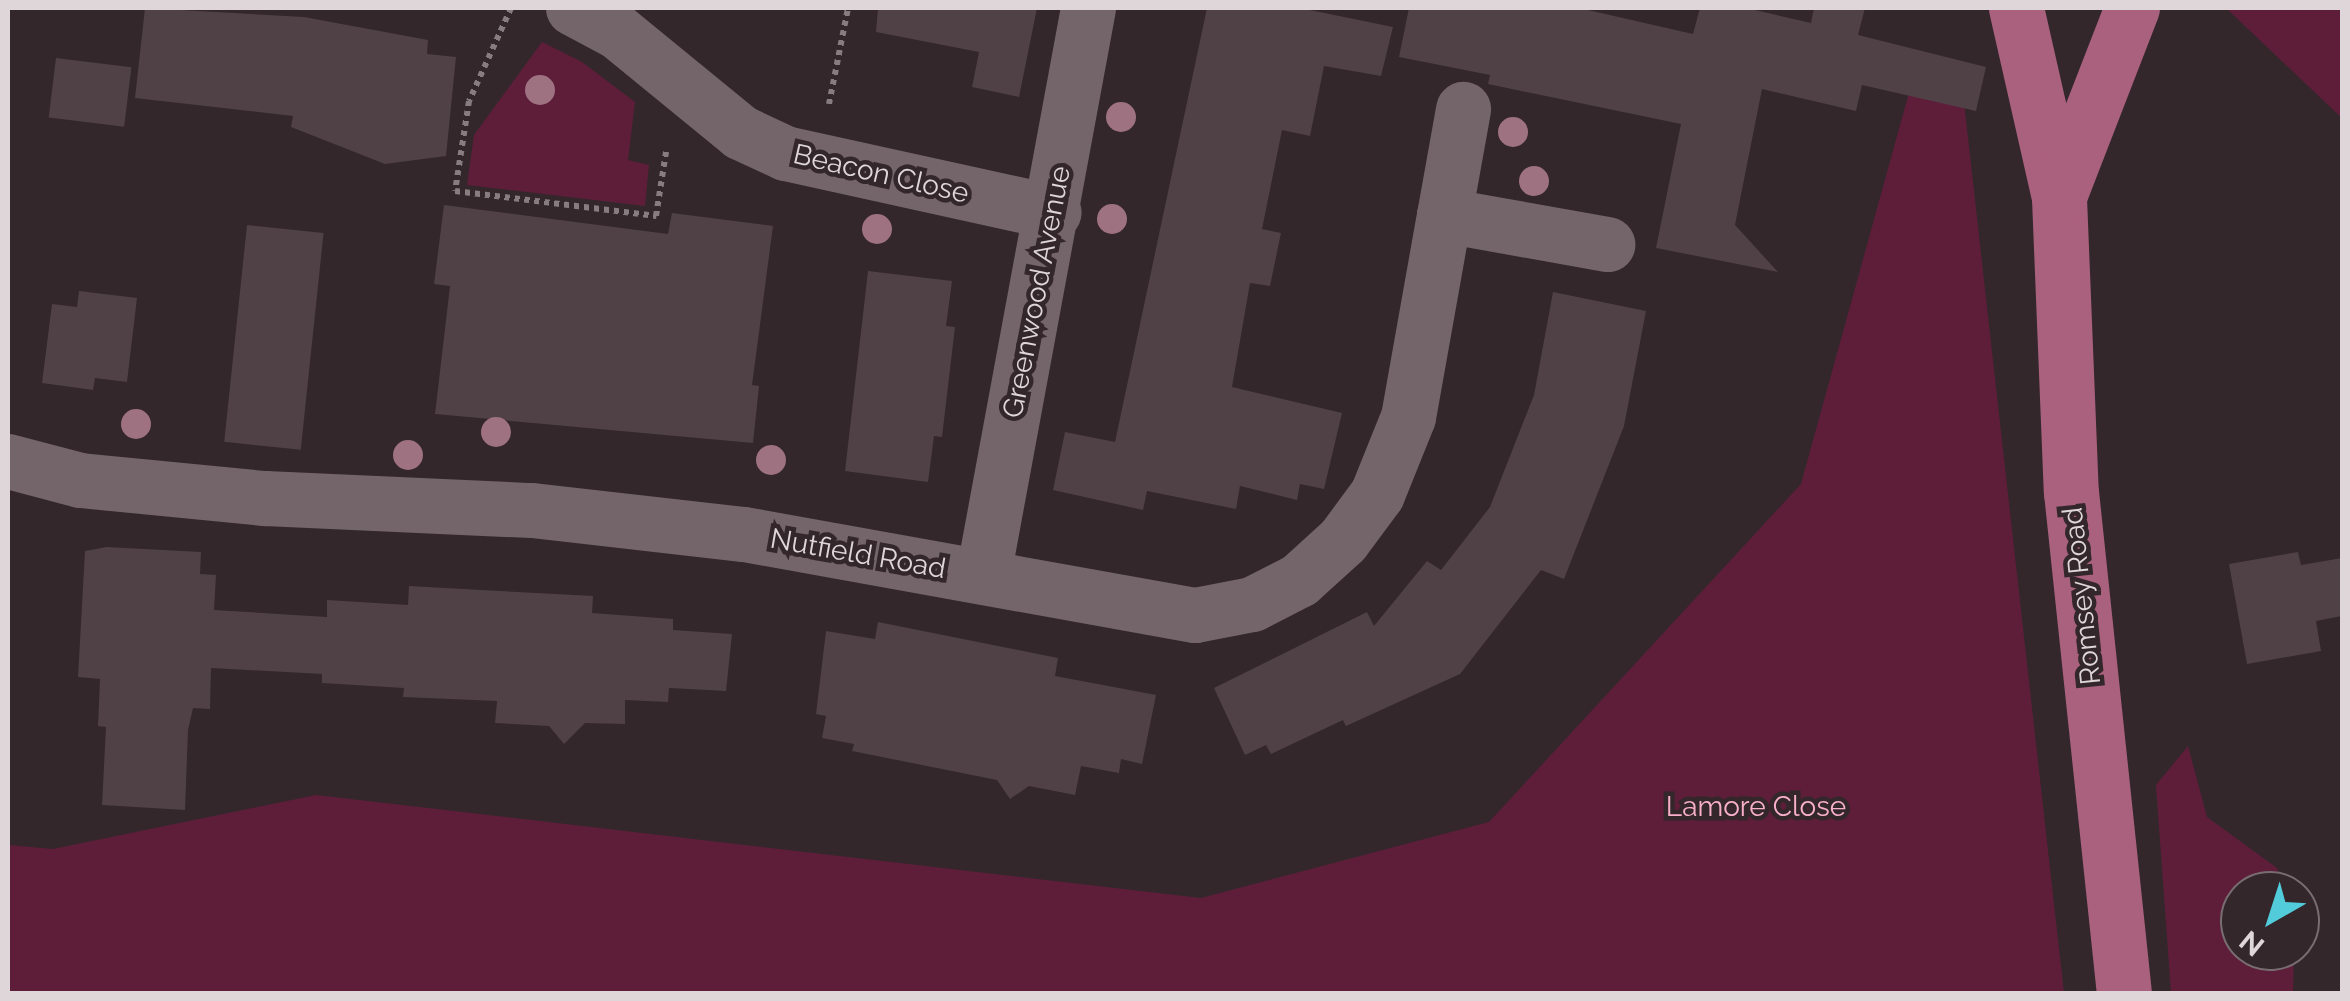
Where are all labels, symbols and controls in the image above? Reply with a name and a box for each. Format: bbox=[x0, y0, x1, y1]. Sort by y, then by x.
street label: Beacon Close bbox=[790, 137, 972, 211]
street label: Greenwood Avenue bbox=[996, 163, 1078, 421]
street label: Romsey Road bbox=[2056, 505, 2108, 687]
street label: Nutfield Road bbox=[768, 522, 948, 586]
park label: Lamore Close bbox=[1666, 790, 1846, 824]
north arrow bbox=[2220, 871, 2320, 971]
text: N bbox=[2233, 924, 2271, 963]

